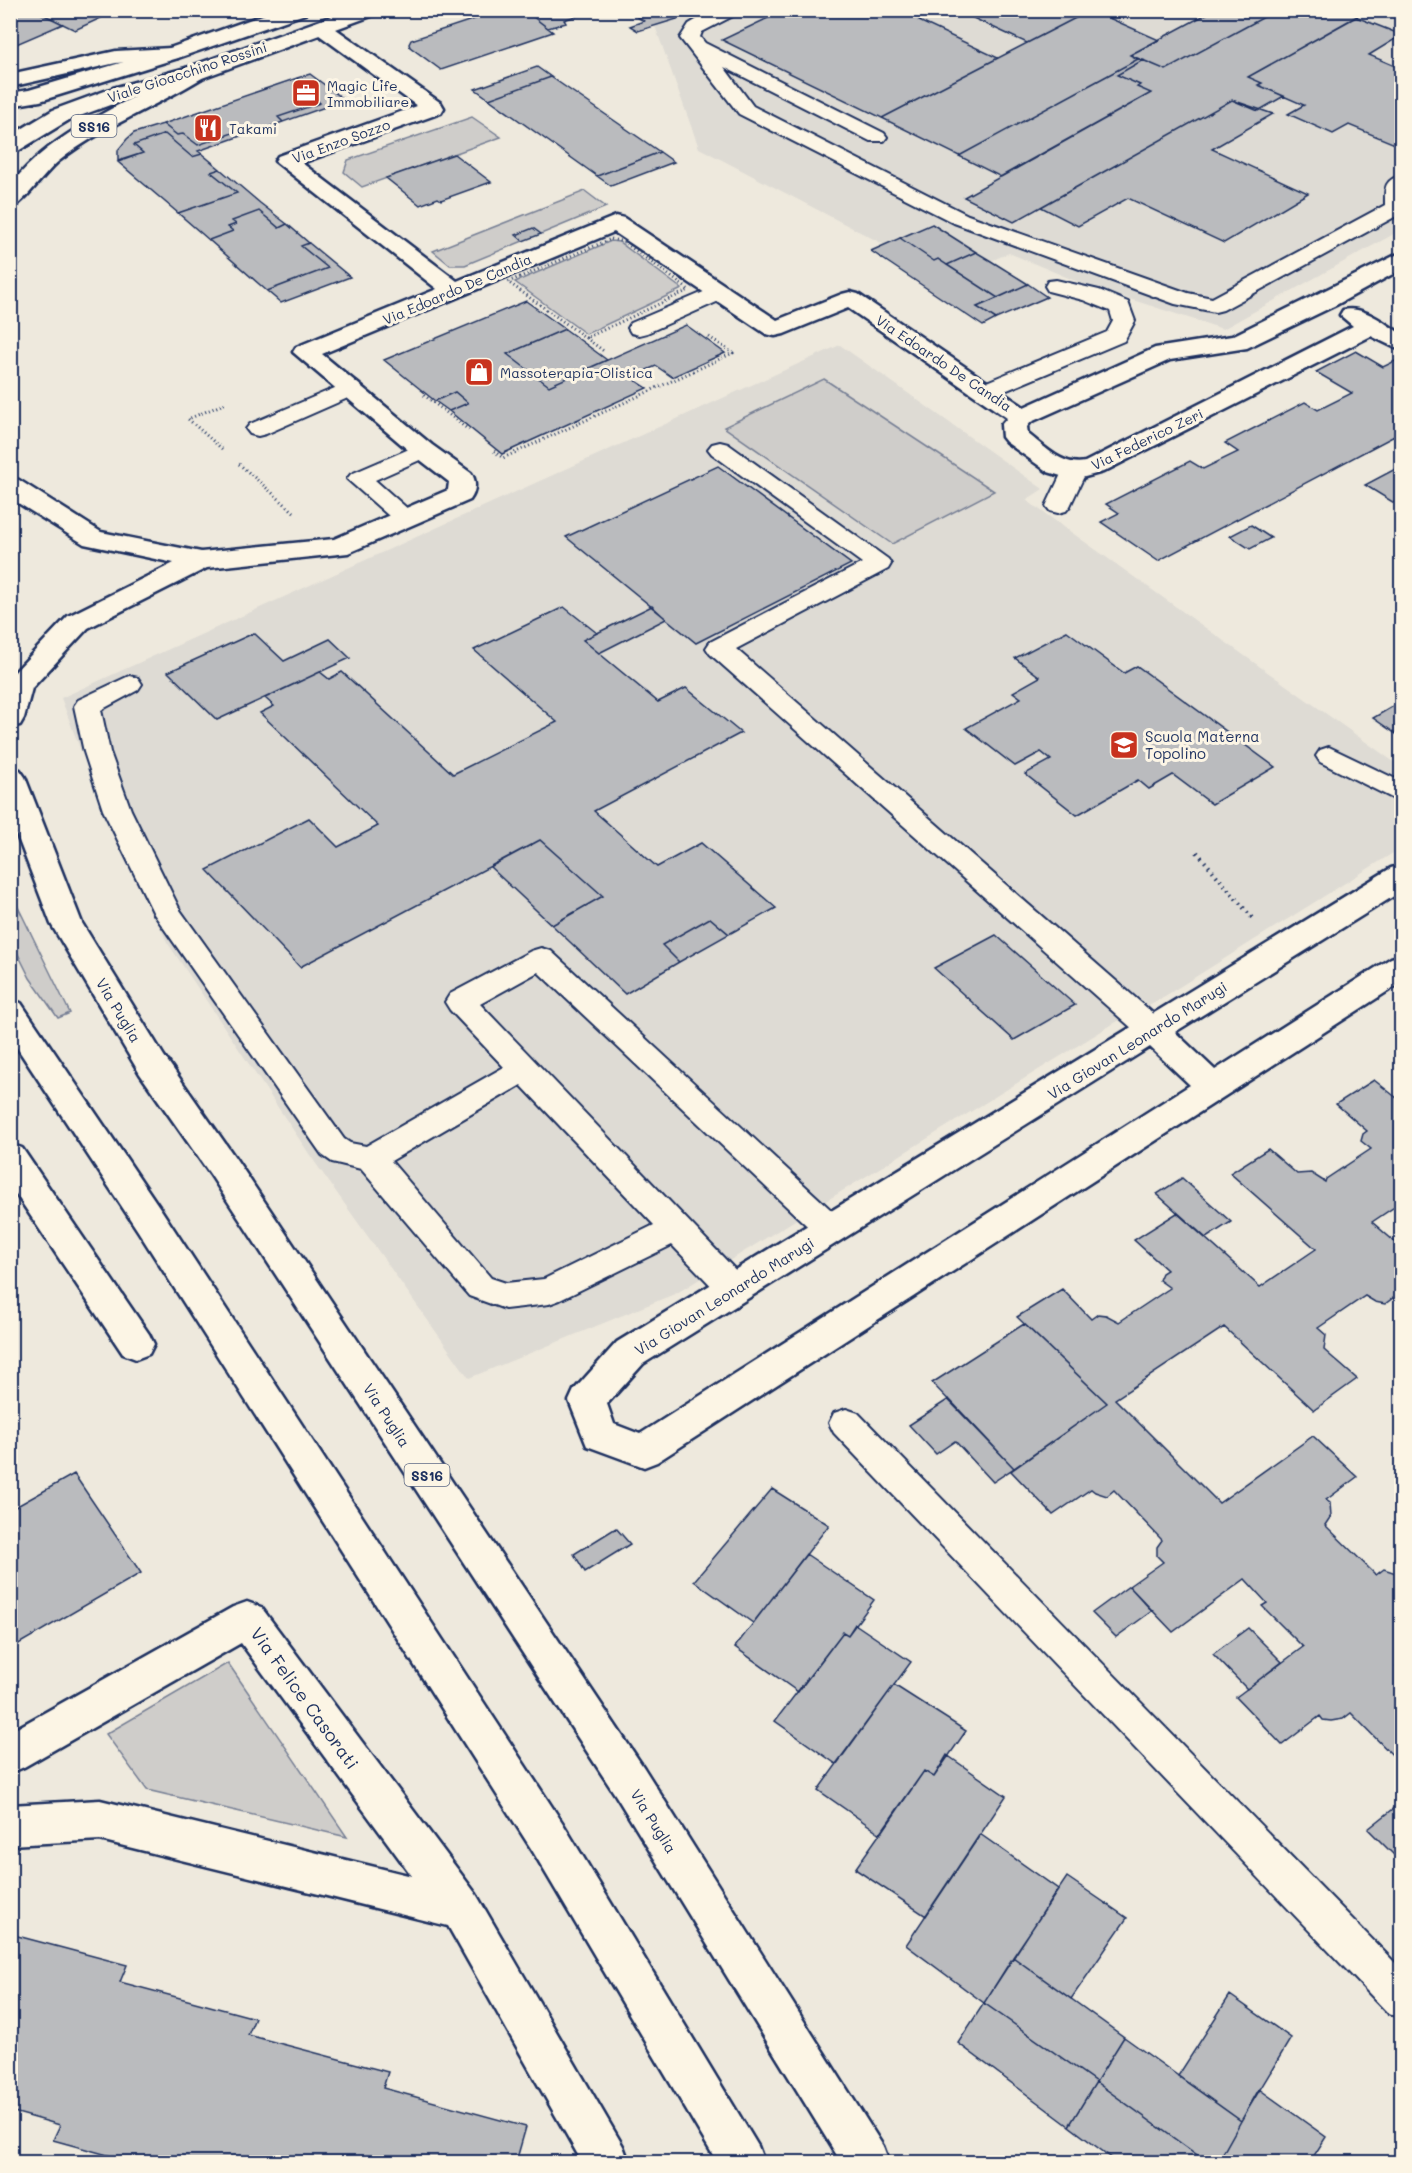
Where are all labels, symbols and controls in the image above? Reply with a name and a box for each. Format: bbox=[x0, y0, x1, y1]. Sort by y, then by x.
street label: Viale Gioacchino Rossini bbox=[105, 37, 269, 107]
place label: Magic Life Immobiliare bbox=[327, 76, 409, 111]
office icon: Magic Life Immobiliare bbox=[290, 77, 322, 109]
restaurant icon: Takami bbox=[192, 112, 224, 144]
street label: Via Enzo Sozzo bbox=[289, 114, 393, 168]
road number: SS16 bbox=[72, 115, 116, 137]
place label: Takami bbox=[229, 119, 277, 138]
street label: Via Edoardo De Candia bbox=[380, 249, 534, 329]
street label: Via Edoardo De Candia bbox=[872, 310, 1016, 416]
shop icon: Massoterapia-Olistica bbox=[463, 356, 495, 388]
place label: Massoterapia-Olistica bbox=[500, 363, 653, 382]
street label: Via Federico Zeri bbox=[1088, 404, 1206, 474]
place label: Scuola Materna Topolino bbox=[1145, 726, 1260, 763]
school or university icon: Scuola Materna Topolino bbox=[1108, 729, 1140, 761]
street label: Via Puglia bbox=[92, 974, 146, 1046]
street label: Via Giovan Leonardo Marugi bbox=[1043, 976, 1231, 1104]
street label: Via Giovan Leonardo Marugi bbox=[630, 1232, 818, 1360]
street label: Via Puglia bbox=[359, 1379, 415, 1451]
road number: SS16 bbox=[404, 1464, 450, 1486]
street label: Via Felice Casorati bbox=[245, 1622, 365, 1774]
street label: Via Puglia bbox=[626, 1785, 682, 1857]

